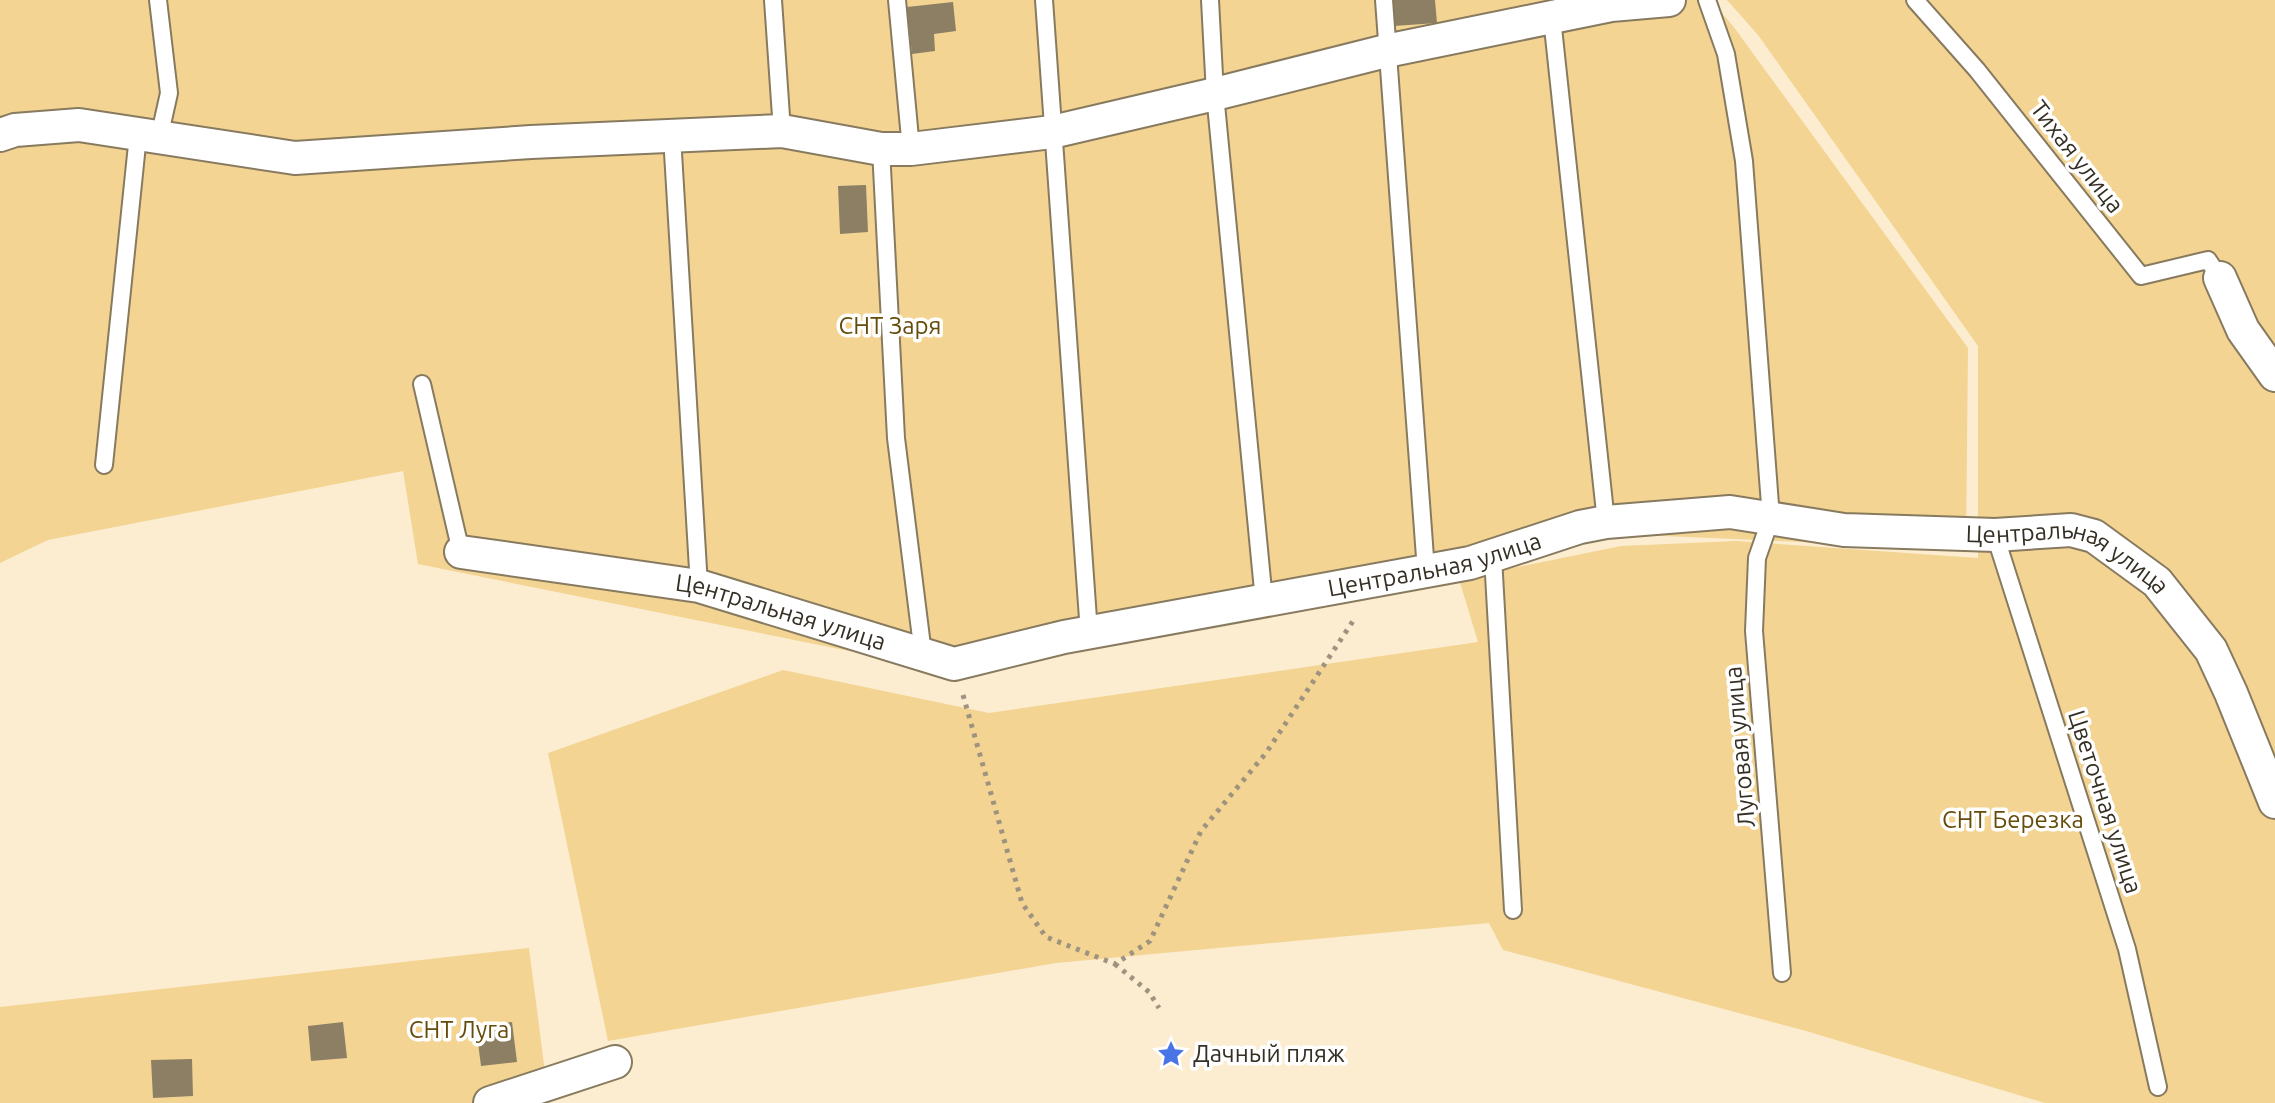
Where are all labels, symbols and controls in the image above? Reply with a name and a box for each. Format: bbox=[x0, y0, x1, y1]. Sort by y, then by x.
street label: Тихая улица bbox=[2025, 95, 2130, 218]
park label: СНТ Заря bbox=[838, 312, 942, 339]
street label: Центральная улица bbox=[1965, 516, 2175, 599]
street label: Центральная улица bbox=[1326, 527, 1544, 602]
street label: Центральная улица bbox=[674, 569, 889, 655]
street label: Луговая улица bbox=[1719, 665, 1760, 829]
street label: Цветочная улица bbox=[2063, 707, 2148, 897]
park label: СНТ Березка bbox=[1942, 806, 2084, 833]
park label: СНТ Луга bbox=[409, 1016, 509, 1043]
place icon: Дачный пляж bbox=[1156, 1039, 1186, 1069]
place label: Дачный пляж bbox=[1193, 1040, 1345, 1067]

